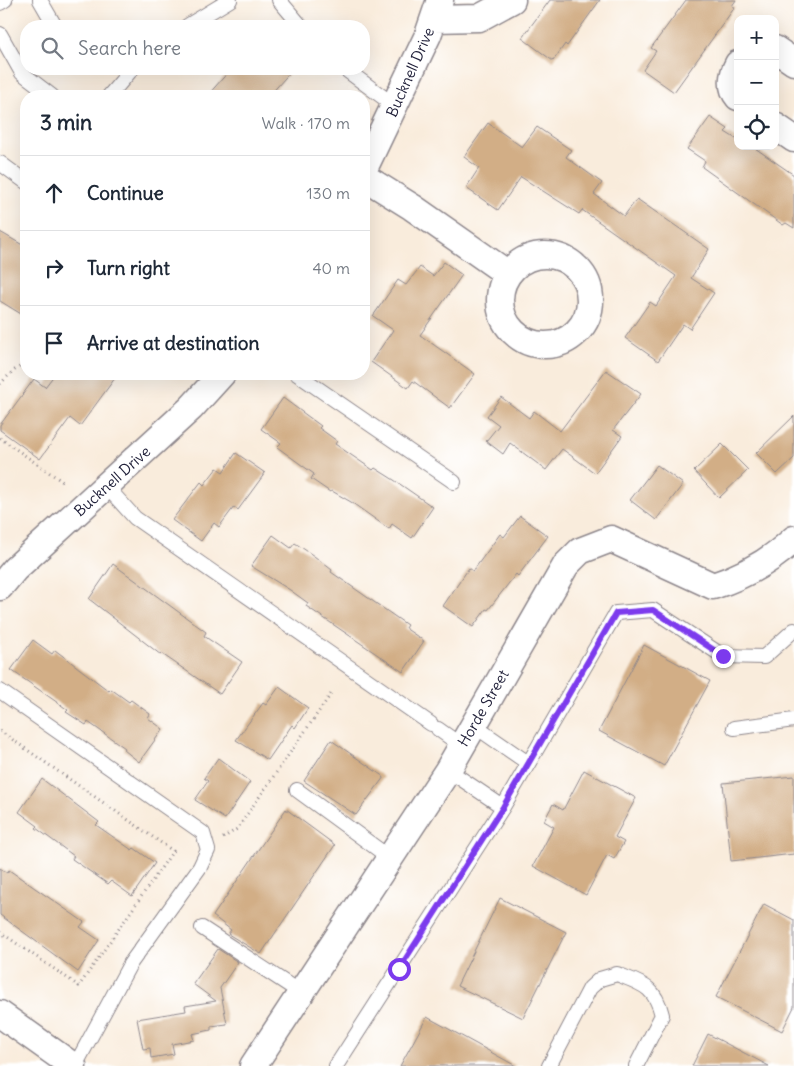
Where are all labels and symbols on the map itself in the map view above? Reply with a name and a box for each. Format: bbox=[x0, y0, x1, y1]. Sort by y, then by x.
street label: Bucknell Drive bbox=[382, 24, 438, 120]
street label: Bucknell Drive bbox=[70, 442, 154, 520]
route end bbox=[712, 645, 735, 668]
street label: Horde Street bbox=[453, 666, 513, 750]
route start bbox=[388, 958, 411, 981]

